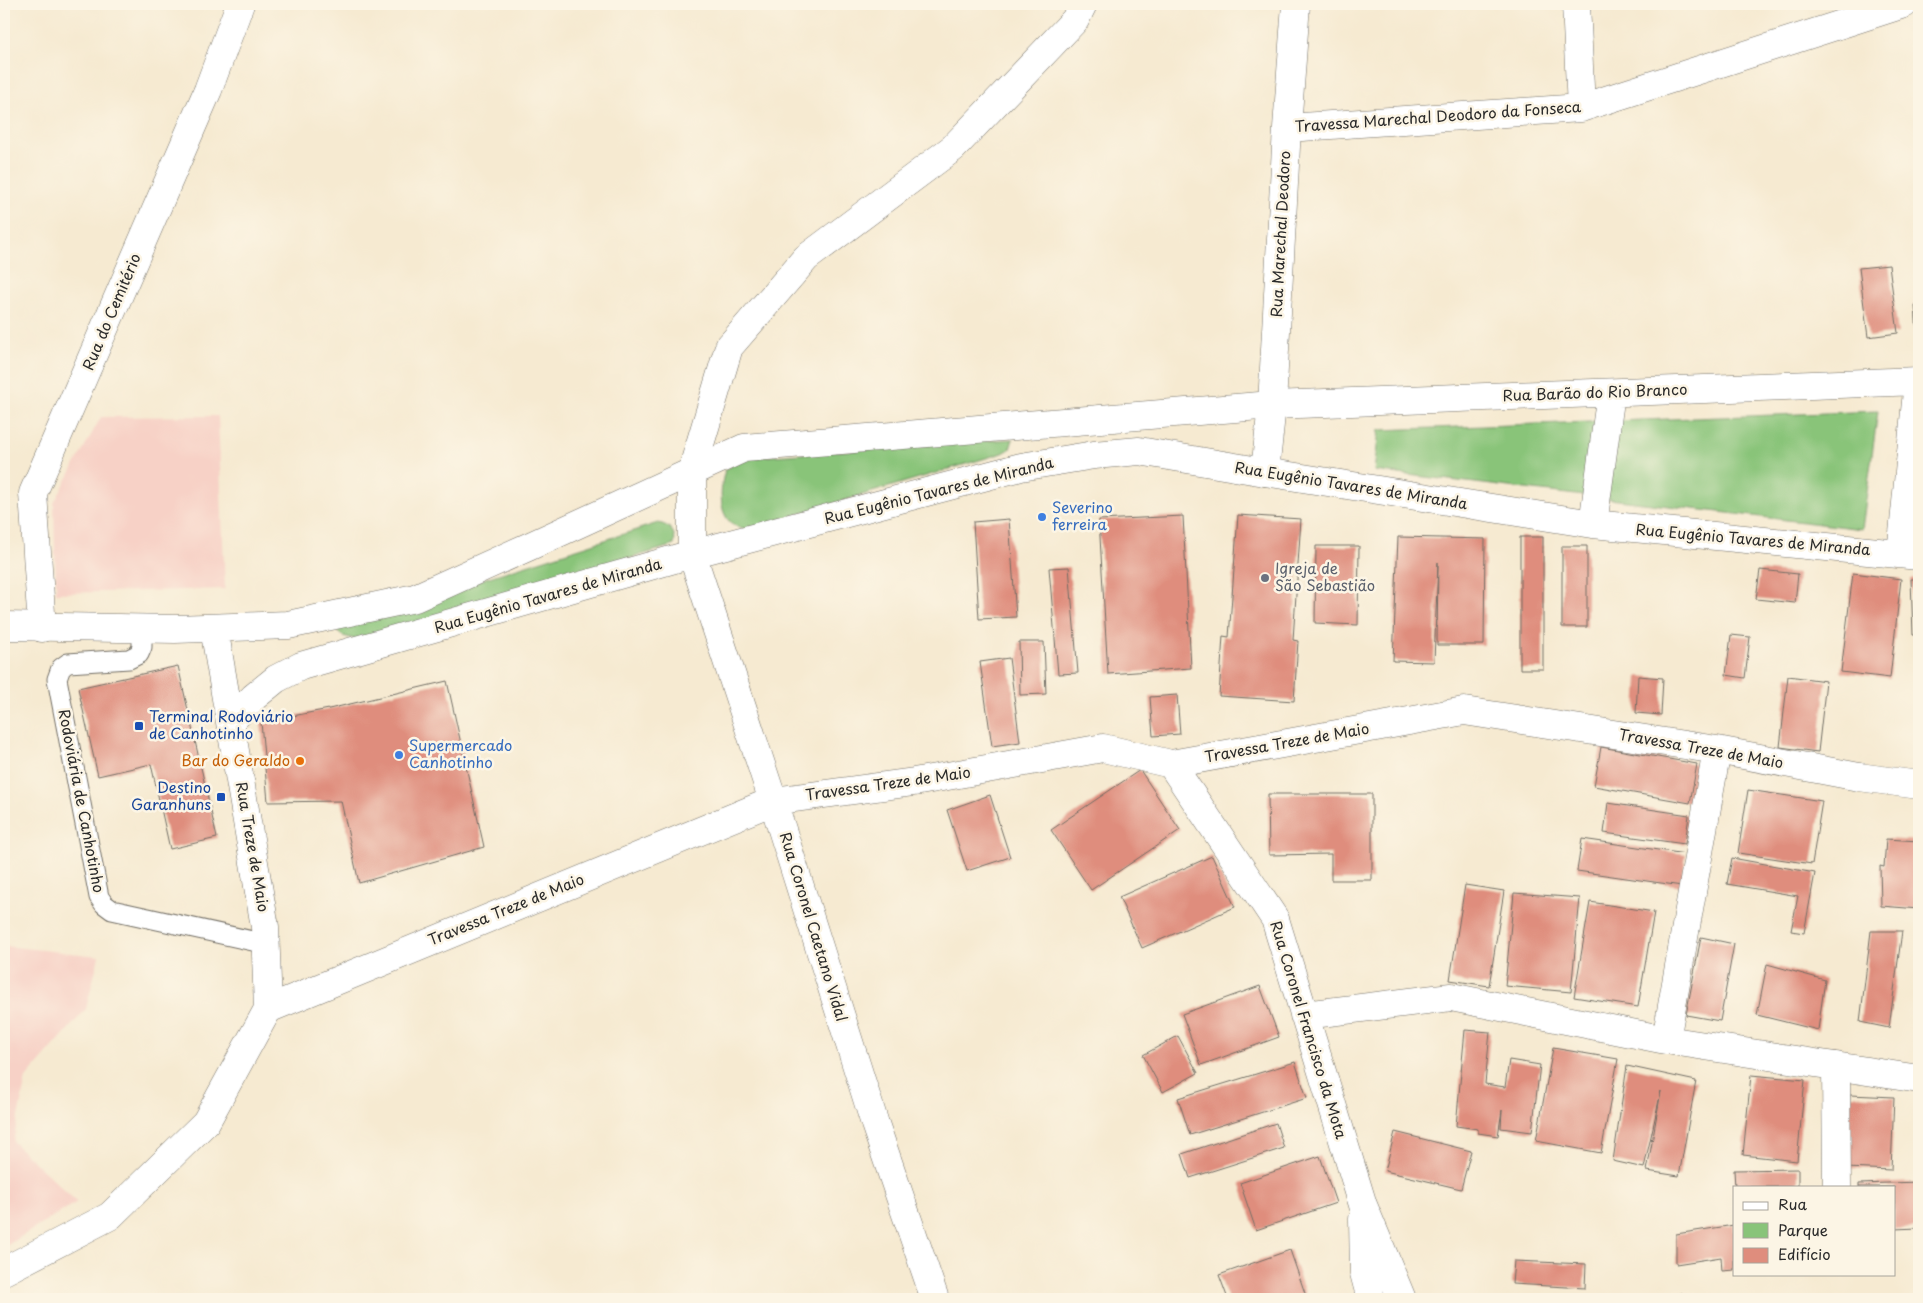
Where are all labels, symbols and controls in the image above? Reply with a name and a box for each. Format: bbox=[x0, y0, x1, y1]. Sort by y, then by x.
street label: Travessa Marechal Deodoro da Fonseca bbox=[1294, 94, 1582, 137]
street label: Rua Marechal Deodoro bbox=[1264, 150, 1295, 318]
street label: Rua do Cemitério bbox=[76, 249, 146, 373]
street label: Rua Barão do Rio Branco bbox=[1502, 377, 1688, 406]
street label: Rua Eugênio Tavares de Miranda bbox=[822, 450, 1056, 529]
street label: Rua Eugênio Tavares de Miranda bbox=[1233, 455, 1470, 514]
place label: Severino ferreira bbox=[1052, 495, 1113, 535]
marker: Severino ferreira bbox=[1036, 511, 1048, 523]
street label: Rua Eugênio Tavares de Miranda bbox=[1635, 517, 1872, 560]
street label: Rua Eugênio Tavares de Miranda bbox=[431, 551, 665, 638]
place label: Igreja de São Sebastião bbox=[1275, 556, 1375, 596]
marker: Igreja de São Sebastião bbox=[1259, 572, 1271, 584]
place label: Terminal Rodoviário de Canhotinho bbox=[149, 704, 293, 744]
street label: Rodoviária de Canhotinho bbox=[53, 707, 112, 895]
street label: Travessa Treze de Maio bbox=[1203, 716, 1371, 767]
marker: Terminal Rodoviário de Canhotinho bbox=[133, 720, 145, 732]
street label: Travessa Treze de Maio bbox=[1617, 722, 1785, 773]
place label: Supermercado Canhotinho bbox=[409, 733, 512, 773]
place label: Bar do Geraldo bbox=[181, 748, 290, 771]
marker: Supermercado Canhotinho bbox=[393, 749, 405, 761]
marker: Bar do Geraldo bbox=[294, 755, 306, 767]
street label: Travessa Treze de Maio bbox=[804, 760, 972, 805]
place label: Destino Garanhuns bbox=[131, 775, 211, 815]
street label: Rua Treze de Maio bbox=[231, 780, 276, 914]
marker: Destino Garanhuns bbox=[215, 791, 227, 803]
street label: Rua Coronel Caetano Vidal bbox=[775, 829, 854, 1024]
street label: Travessa Treze de Maio bbox=[424, 867, 587, 950]
street label: Rua Coronel Francisco da Mota bbox=[1265, 918, 1354, 1142]
legend bbox=[1733, 1186, 1896, 1276]
text: Rua bbox=[1778, 1192, 1807, 1215]
text: Parque bbox=[1778, 1218, 1828, 1241]
text: Edifício bbox=[1778, 1242, 1831, 1265]

